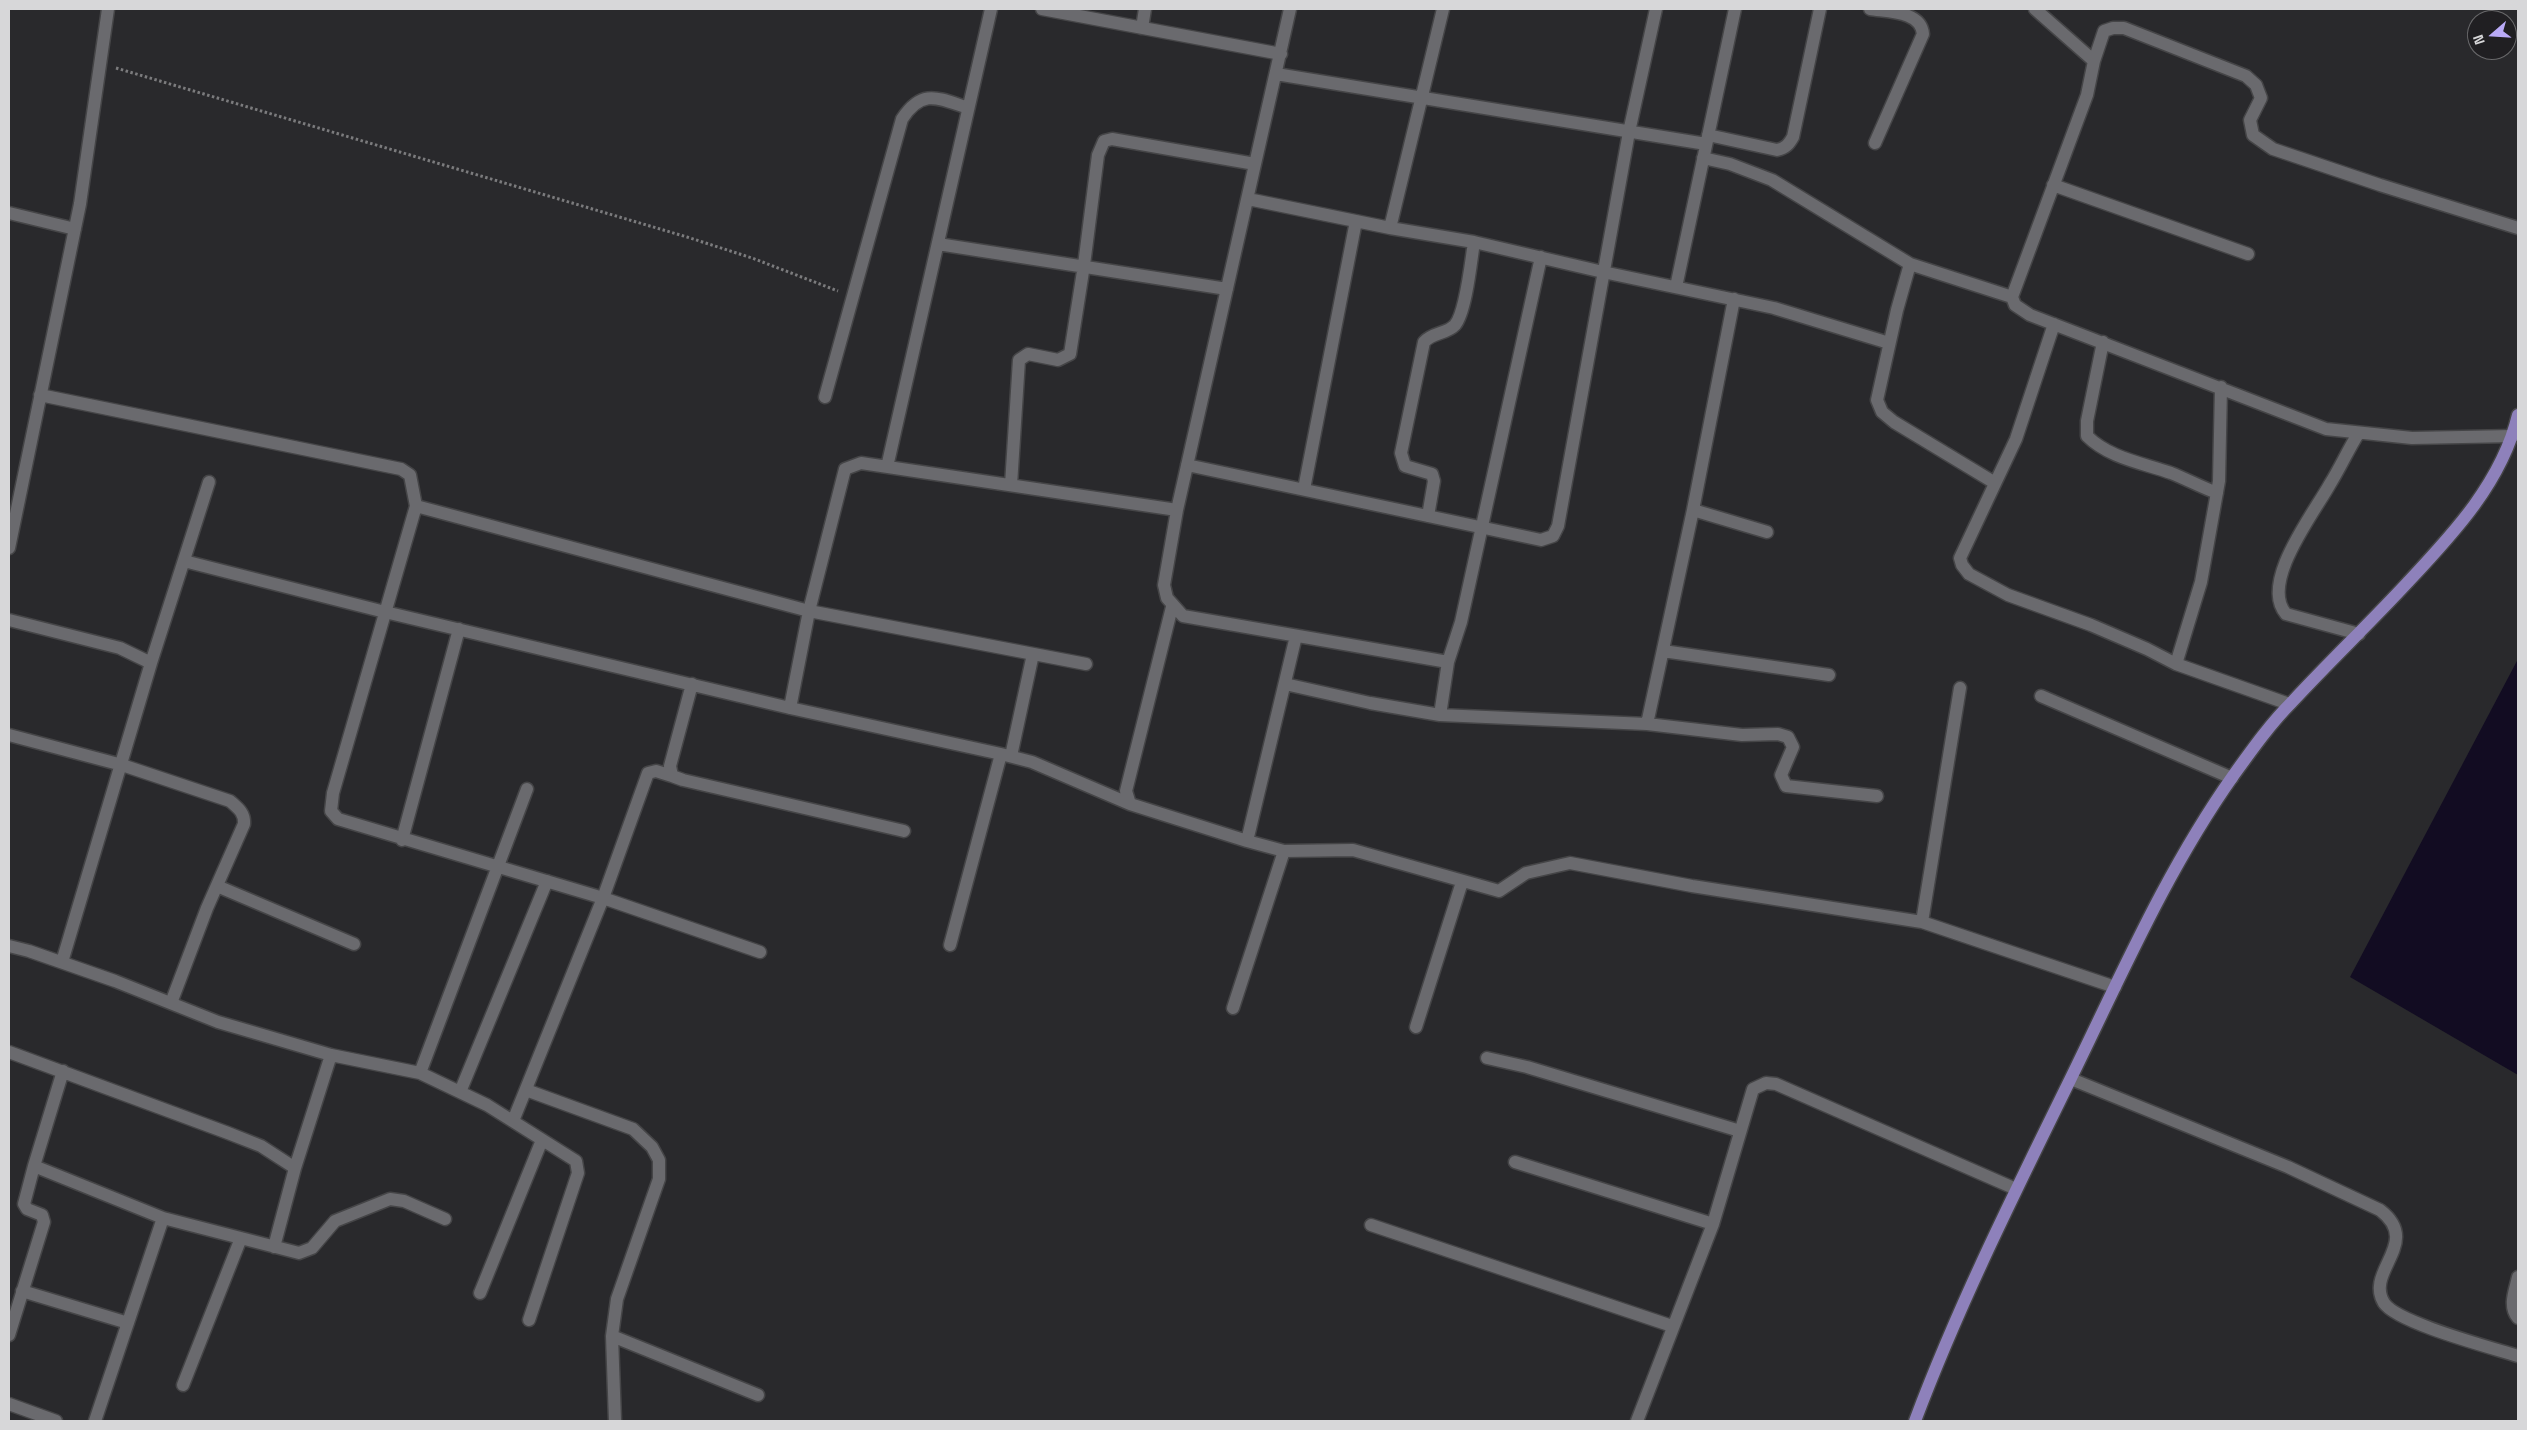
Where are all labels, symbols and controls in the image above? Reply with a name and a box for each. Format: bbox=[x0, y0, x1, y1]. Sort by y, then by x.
north arrow bbox=[2467, 10, 2517, 60]
text: N bbox=[2469, 32, 2489, 47]

